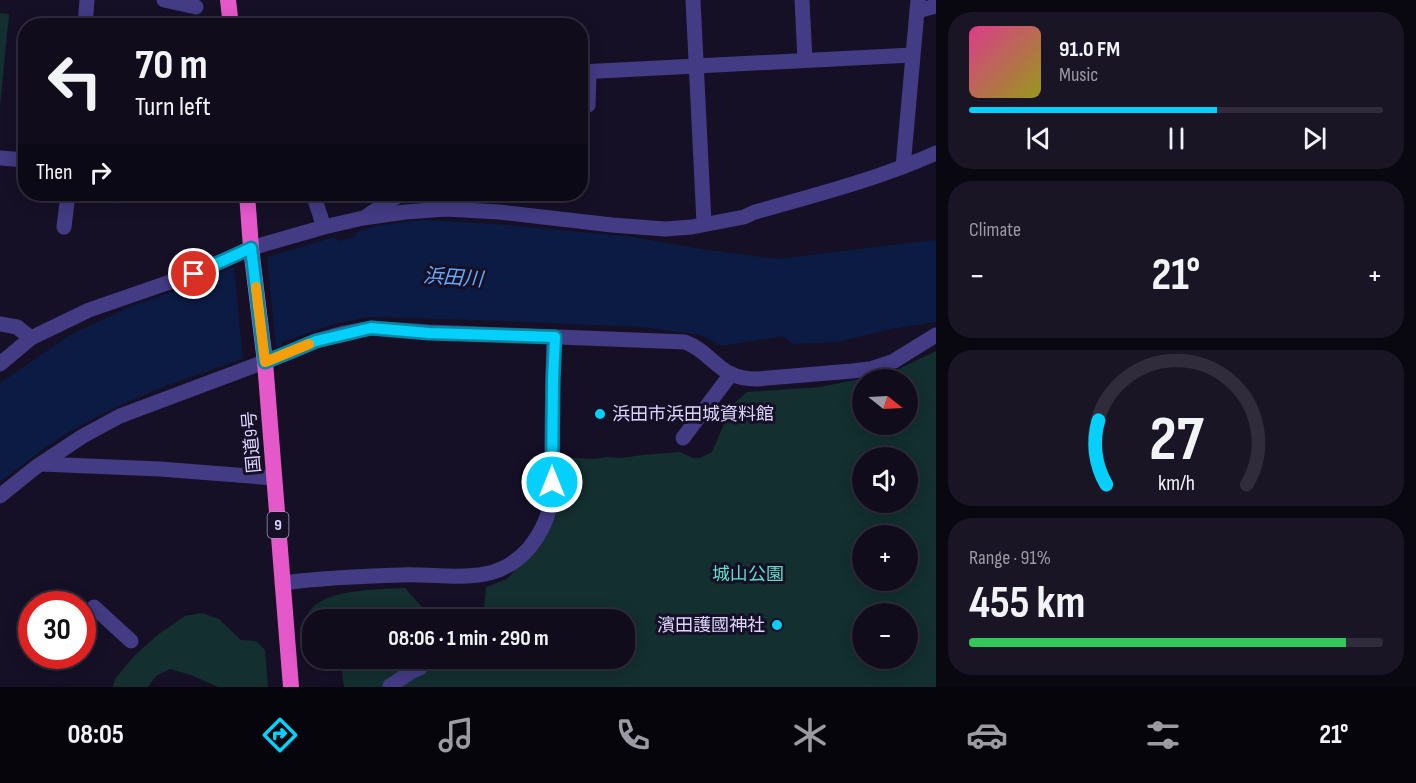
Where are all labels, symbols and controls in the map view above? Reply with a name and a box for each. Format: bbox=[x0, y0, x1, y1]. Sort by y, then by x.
text: 91.0 FM bbox=[1059, 36, 1120, 63]
text: 70 m bbox=[135, 40, 208, 91]
icon: left bbox=[36, 42, 114, 120]
text: Music bbox=[1059, 63, 1098, 87]
text: Turn left bbox=[135, 91, 211, 123]
icon: previous bbox=[1022, 122, 1055, 155]
icon: pause bbox=[1160, 122, 1193, 155]
icon: next bbox=[1298, 122, 1331, 155]
icon: right bbox=[84, 156, 117, 189]
text: Then bbox=[36, 159, 72, 186]
text: Climate bbox=[969, 218, 1021, 242]
pin bbox=[168, 248, 219, 299]
text: 21° bbox=[1152, 248, 1200, 303]
text: − bbox=[969, 256, 985, 296]
text: + bbox=[1367, 256, 1383, 296]
icon: arrive bbox=[177, 257, 210, 290]
water label: 浜田川 bbox=[422, 264, 486, 292]
north arrow bbox=[852, 369, 918, 435]
map controls bbox=[852, 369, 918, 669]
text: 27 bbox=[1149, 403, 1204, 478]
place label: 浜田市浜田城資料館 bbox=[612, 404, 774, 425]
marker: 浜田市浜田城資料館 bbox=[593, 407, 607, 421]
street label: 国道9号 bbox=[239, 410, 265, 474]
button: sound bbox=[852, 447, 918, 513]
position arrow bbox=[520, 450, 584, 514]
text: km/h bbox=[1157, 471, 1195, 496]
road number: 9 bbox=[268, 512, 288, 538]
button: + bbox=[852, 525, 918, 591]
text: Range · 91% bbox=[969, 546, 1051, 570]
park label: 城山公園 bbox=[712, 564, 784, 585]
text: 455 km bbox=[969, 576, 1085, 631]
speed limit sign: 30 bbox=[18, 591, 96, 669]
button: − bbox=[852, 603, 918, 669]
place label: 濱田護國神社 bbox=[657, 615, 765, 636]
marker: 濱田護國神社 bbox=[770, 618, 784, 632]
text: 08:06 · 1 min · 290 m bbox=[388, 625, 549, 652]
icon: directions bbox=[259, 714, 301, 756]
icon: music bbox=[435, 714, 477, 756]
icon: phone bbox=[612, 714, 654, 756]
icon: climate bbox=[789, 714, 831, 756]
icon: car bbox=[966, 714, 1008, 756]
icon: filters bbox=[1142, 714, 1184, 756]
text: 08:05 bbox=[67, 719, 124, 751]
text: 21° bbox=[1319, 719, 1349, 751]

